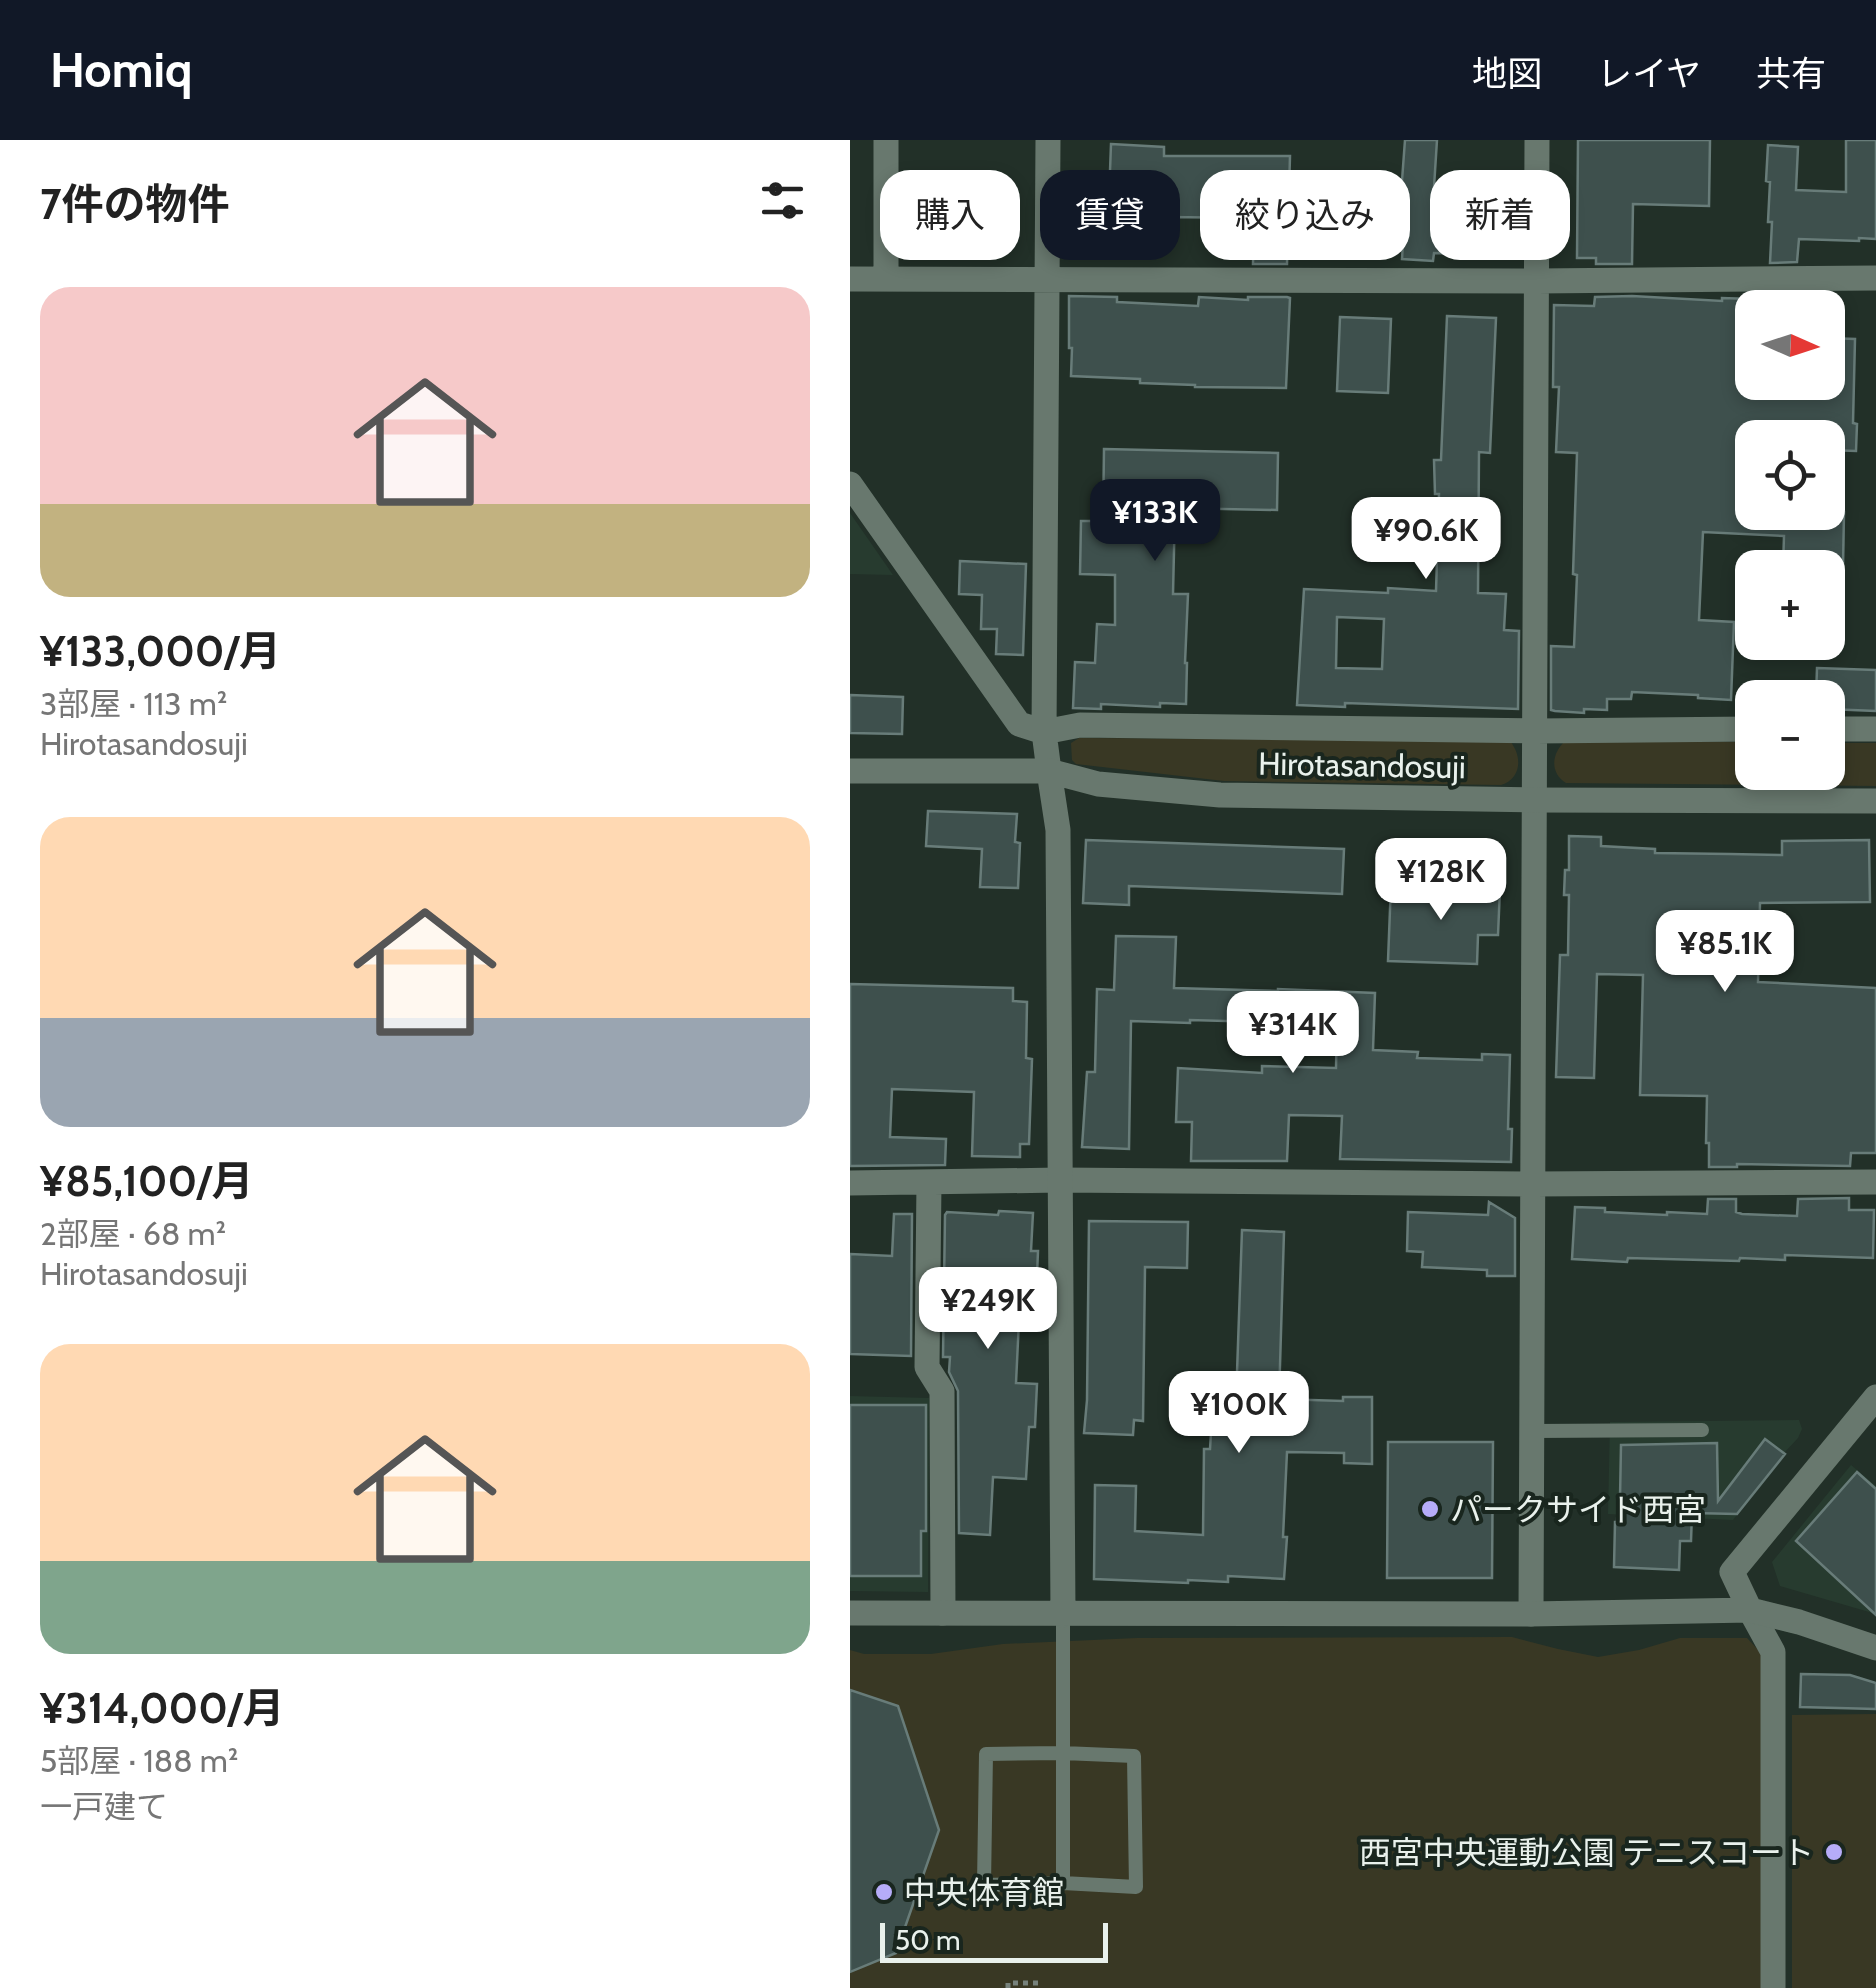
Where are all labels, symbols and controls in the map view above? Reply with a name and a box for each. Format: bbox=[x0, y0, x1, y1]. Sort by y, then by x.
text: Homiq bbox=[50, 41, 192, 99]
text: 地図 bbox=[1472, 52, 1542, 95]
text: レイヤ bbox=[1597, 52, 1701, 95]
text: 共有 bbox=[1756, 52, 1826, 95]
chip: 購入 bbox=[880, 170, 1020, 260]
chip: 賃貸 bbox=[1040, 170, 1180, 260]
chip: 絞り込み bbox=[1200, 170, 1410, 260]
chip: 新着 bbox=[1430, 170, 1570, 260]
icon: filters bbox=[755, 173, 810, 228]
text: 7件の物件 bbox=[40, 178, 229, 230]
north arrow bbox=[1735, 290, 1845, 400]
map controls bbox=[1735, 290, 1845, 790]
icon: home bbox=[335, 352, 515, 532]
button: locate bbox=[1735, 420, 1845, 530]
pin: ¥133K bbox=[1085, 479, 1225, 564]
text: ¥133K bbox=[1112, 492, 1198, 531]
pin: ¥90.6K bbox=[1345, 497, 1507, 582]
text: ¥90.6K bbox=[1374, 510, 1478, 549]
button: + bbox=[1735, 550, 1845, 660]
text: ¥133,000/月 bbox=[40, 625, 281, 677]
button: − bbox=[1735, 680, 1845, 790]
text: 3部屋 · 113 m² bbox=[40, 684, 227, 723]
text: Hirotasandosuji bbox=[40, 724, 248, 763]
street label: Hirotasandosuji bbox=[1258, 744, 1466, 786]
pin: ¥128K bbox=[1371, 838, 1511, 923]
text: ¥128K bbox=[1397, 851, 1485, 890]
icon: home bbox=[335, 882, 515, 1062]
pin: ¥85.1K bbox=[1644, 910, 1806, 995]
text: ¥85.1K bbox=[1678, 923, 1772, 962]
pin: ¥314K bbox=[1223, 991, 1363, 1076]
text: ¥314K bbox=[1249, 1004, 1337, 1043]
text: ¥85,100/月 bbox=[40, 1155, 254, 1207]
text: 2部屋 · 68 m² bbox=[40, 1214, 226, 1253]
text: Hirotasandosuji bbox=[40, 1254, 248, 1293]
pin: ¥249K bbox=[918, 1267, 1058, 1352]
text: ¥249K bbox=[941, 1280, 1035, 1319]
pin: ¥100K bbox=[1169, 1371, 1309, 1456]
text: ¥100K bbox=[1191, 1384, 1287, 1423]
icon: home bbox=[335, 1409, 515, 1589]
place label: パークサイド西宮 bbox=[1450, 1490, 1706, 1529]
marker: パークサイド西宮 bbox=[1419, 1498, 1441, 1520]
text: ¥314,000/月 bbox=[40, 1682, 284, 1734]
text: 5部屋 · 188 m² bbox=[40, 1741, 238, 1780]
text: 一戸建て bbox=[40, 1787, 168, 1826]
place label: 西宮中央運動公園 テニスコート bbox=[1359, 1833, 1814, 1872]
marker: 西宮中央運動公園 テニスコート bbox=[1823, 1841, 1845, 1863]
place label: 中央体育館 bbox=[904, 1873, 1064, 1912]
marker: 中央体育館 bbox=[873, 1881, 895, 1903]
scale bar bbox=[880, 1918, 1108, 1962]
text: 50 m bbox=[895, 1923, 961, 1957]

